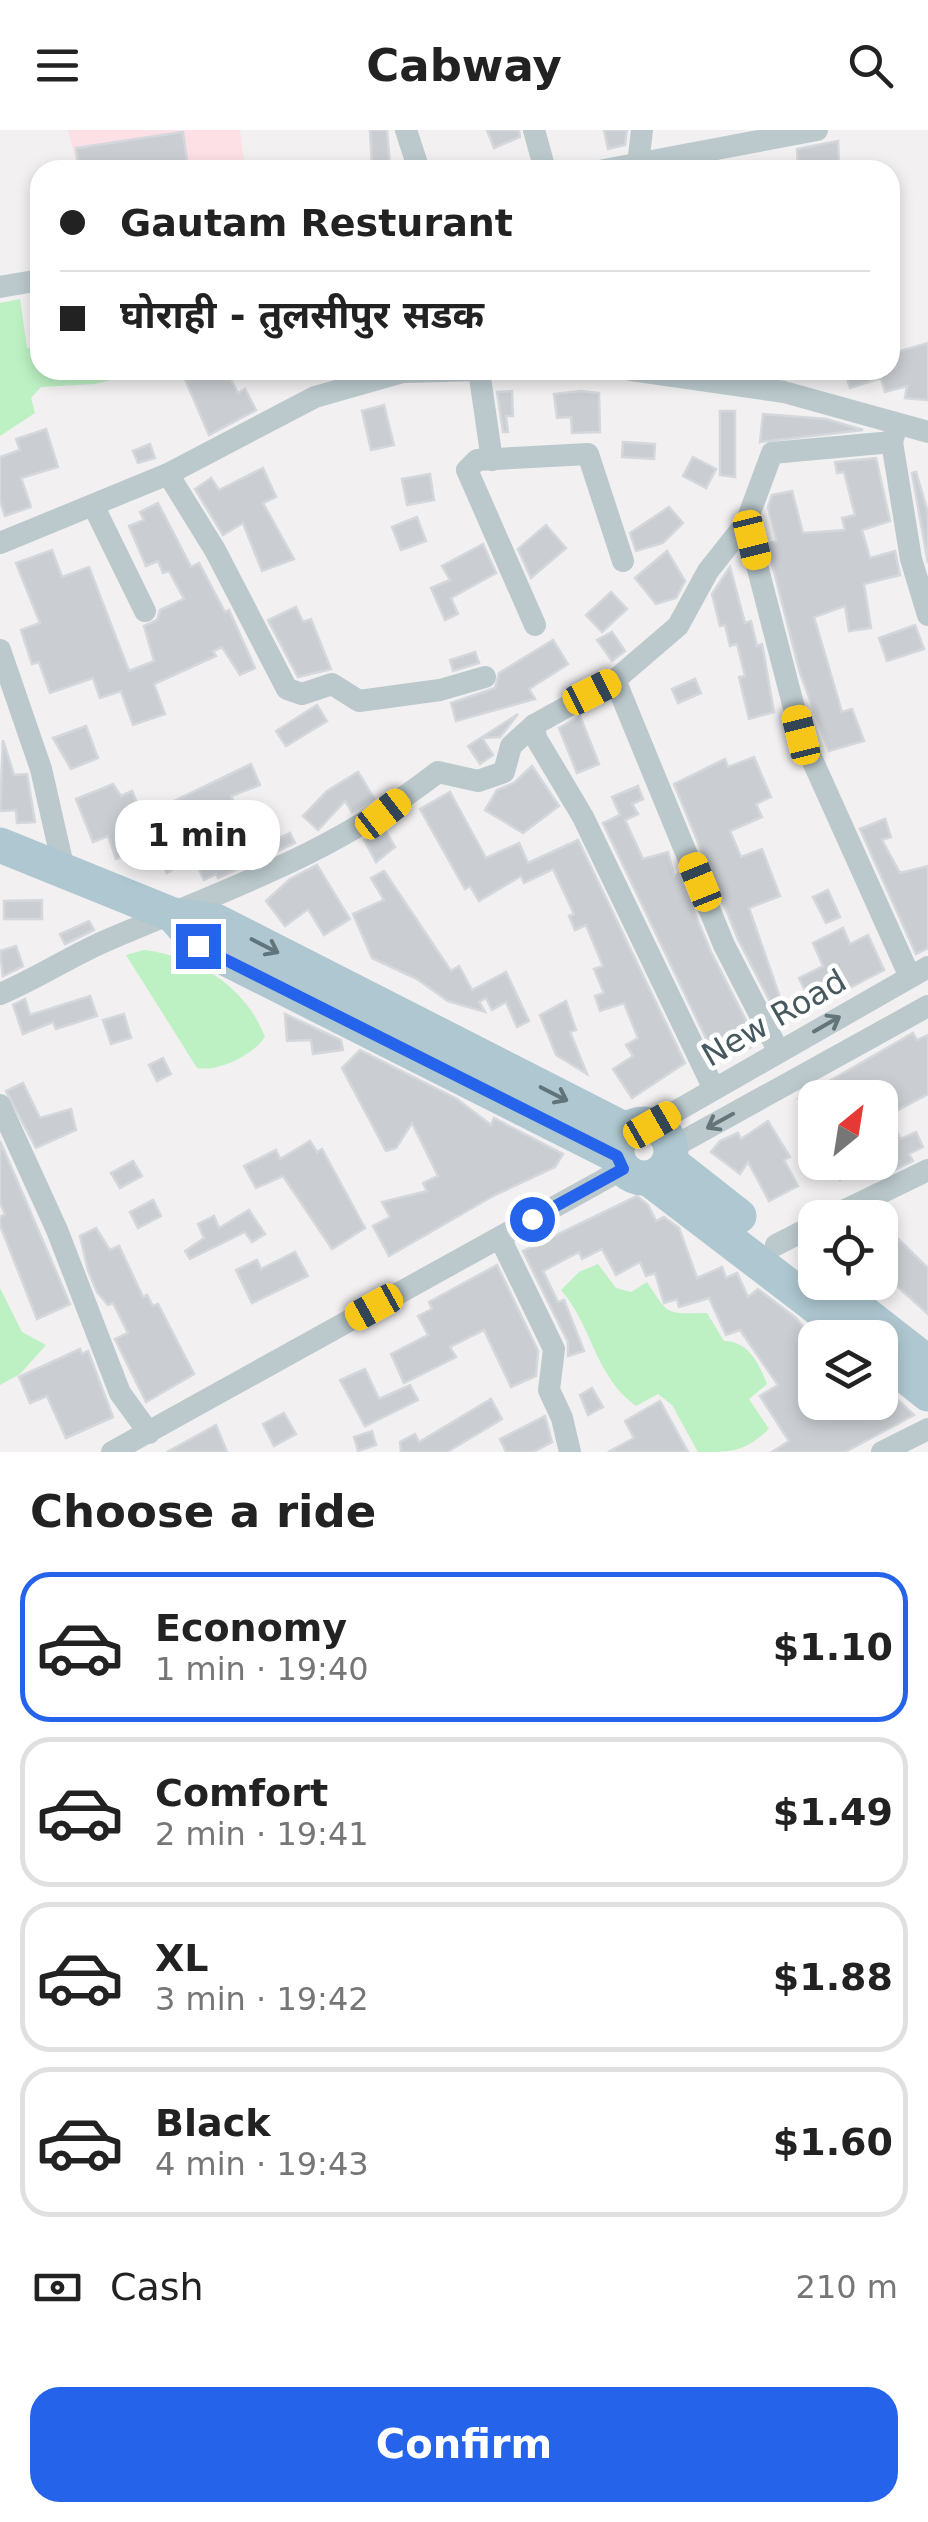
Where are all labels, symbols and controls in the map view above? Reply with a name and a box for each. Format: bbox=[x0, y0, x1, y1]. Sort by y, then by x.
icon: menu bbox=[30, 38, 85, 93]
icon: search bbox=[843, 38, 898, 93]
text: Cabway bbox=[366, 39, 562, 92]
text: Gautam Resturant bbox=[120, 201, 513, 245]
text: घोराही - तुलसीपुर सडक bbox=[120, 293, 484, 337]
car bbox=[730, 507, 774, 573]
car bbox=[558, 665, 626, 719]
car bbox=[779, 702, 823, 768]
car bbox=[350, 784, 416, 844]
callout: 1 min bbox=[116, 801, 280, 871]
text: 1 min bbox=[147, 816, 248, 854]
car bbox=[675, 849, 725, 915]
route end bbox=[176, 924, 221, 969]
one-way arrow bbox=[249, 937, 279, 956]
street label: New Road bbox=[695, 961, 853, 1075]
one-way arrow bbox=[813, 1014, 841, 1034]
north arrow bbox=[798, 1080, 898, 1180]
map controls bbox=[798, 1080, 898, 1420]
one-way arrow bbox=[538, 1085, 568, 1104]
car bbox=[619, 1097, 685, 1153]
one-way arrow bbox=[706, 1111, 736, 1131]
route start bbox=[510, 1197, 555, 1242]
button: locate bbox=[798, 1200, 898, 1300]
car bbox=[340, 1279, 408, 1335]
button: layers bbox=[798, 1320, 898, 1420]
text: Choose a ride bbox=[30, 1485, 376, 1538]
icon: car bbox=[35, 1602, 125, 1692]
text: Economy bbox=[155, 1606, 347, 1650]
text: $1.10 bbox=[773, 1625, 893, 1669]
text: 1 min · 19:40 bbox=[155, 1650, 369, 1688]
icon: car bbox=[35, 1767, 125, 1857]
text: Comfort bbox=[155, 1771, 328, 1815]
text: $1.49 bbox=[773, 1790, 893, 1834]
text: 2 min · 19:41 bbox=[155, 1815, 369, 1853]
icon: car bbox=[35, 1932, 125, 2022]
text: XL bbox=[155, 1936, 209, 1980]
text: $1.88 bbox=[773, 1955, 893, 1999]
text: 3 min · 19:42 bbox=[155, 1980, 369, 2018]
icon: car bbox=[35, 2097, 125, 2187]
text: Black bbox=[155, 2101, 270, 2145]
text: $1.60 bbox=[773, 2120, 893, 2164]
text: 4 min · 19:43 bbox=[155, 2145, 369, 2183]
icon: cash bbox=[30, 2260, 85, 2315]
text: Cash bbox=[110, 2265, 204, 2309]
text: 210 m bbox=[796, 2268, 898, 2306]
button: Confirm bbox=[30, 2387, 898, 2502]

